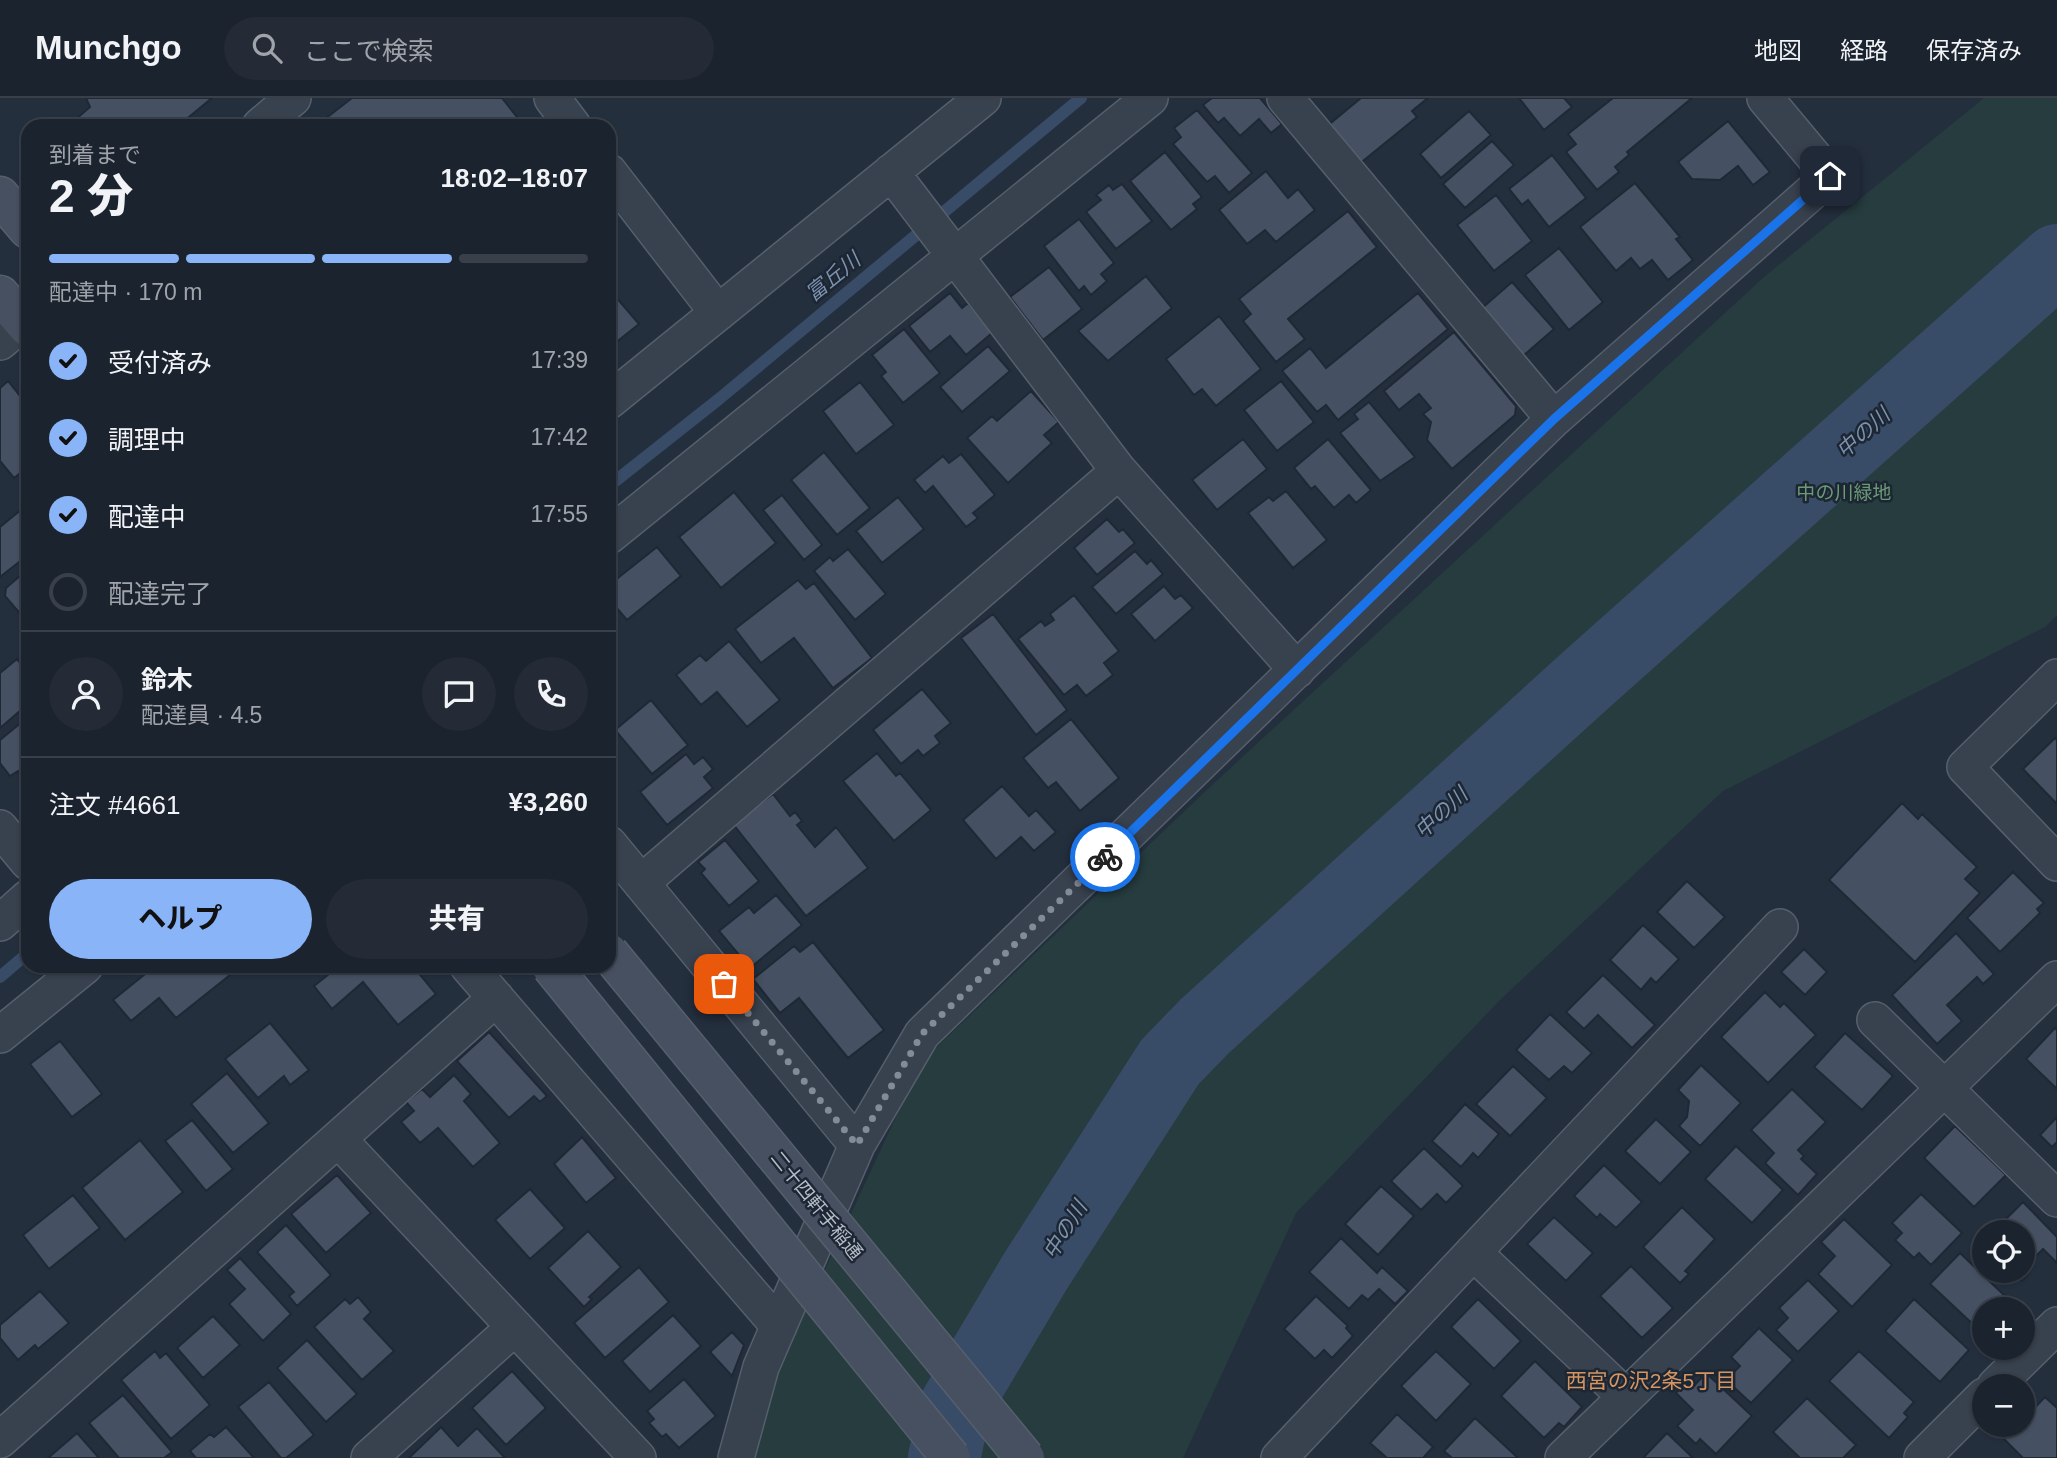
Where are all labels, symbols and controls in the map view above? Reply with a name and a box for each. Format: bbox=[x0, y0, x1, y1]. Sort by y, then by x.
search box bbox=[224, 17, 714, 80]
text: Munchgo bbox=[35, 29, 182, 66]
icon: search bbox=[248, 29, 286, 67]
text: ここで検索 bbox=[304, 36, 434, 66]
text: 地図 bbox=[1754, 37, 1802, 64]
text: 経路 bbox=[1840, 37, 1888, 64]
text: 保存済み bbox=[1926, 37, 2022, 64]
text: 到着まで bbox=[49, 142, 141, 168]
pin bbox=[1800, 146, 1860, 206]
icon: home bbox=[1811, 157, 1849, 195]
text: 18:02–18:07 bbox=[441, 163, 588, 193]
text: 2 分 bbox=[49, 170, 133, 222]
water label: 富丘川 bbox=[801, 247, 866, 305]
text: 配達中 · 170 m bbox=[49, 279, 202, 305]
icon: check bbox=[49, 342, 87, 380]
text: 17:39 bbox=[530, 347, 588, 373]
text: 受付済み bbox=[108, 348, 212, 378]
water label: 中の川 bbox=[1832, 402, 1895, 462]
icon: check bbox=[49, 419, 87, 457]
text: 17:42 bbox=[530, 424, 588, 450]
text: 調理中 bbox=[108, 425, 186, 455]
park label: 中の川緑地 bbox=[1796, 482, 1892, 503]
icon: check bbox=[49, 496, 87, 534]
text: 17:55 bbox=[530, 501, 588, 527]
text: 配達中 bbox=[108, 502, 186, 532]
text: 配達完了 bbox=[108, 579, 212, 609]
button: person bbox=[49, 657, 123, 731]
button: chat bbox=[422, 657, 496, 731]
button: phone bbox=[514, 657, 588, 731]
text: 鈴木 bbox=[141, 665, 193, 695]
text: 配達員 · 4.5 bbox=[141, 702, 262, 728]
water label: 中の川 bbox=[1410, 781, 1473, 843]
text: ¥3,260 bbox=[508, 787, 588, 817]
text: 注文 #4661 bbox=[49, 790, 181, 820]
courier bbox=[1070, 822, 1140, 892]
icon: bike bbox=[1086, 838, 1124, 876]
button: ヘルプ bbox=[49, 879, 312, 959]
button: 共有 bbox=[326, 879, 588, 959]
pin bbox=[694, 954, 754, 1014]
icon: bag bbox=[705, 965, 743, 1003]
street label: 二十四軒手稲通 bbox=[767, 1147, 867, 1264]
water label: 中の川 bbox=[1038, 1195, 1092, 1263]
map controls bbox=[1972, 1220, 2035, 1437]
button: locate bbox=[1972, 1220, 2035, 1283]
button: + bbox=[1972, 1297, 2035, 1360]
district label: 西宮の沢2条5丁目 bbox=[1566, 1369, 1736, 1392]
button: − bbox=[1972, 1374, 2035, 1437]

